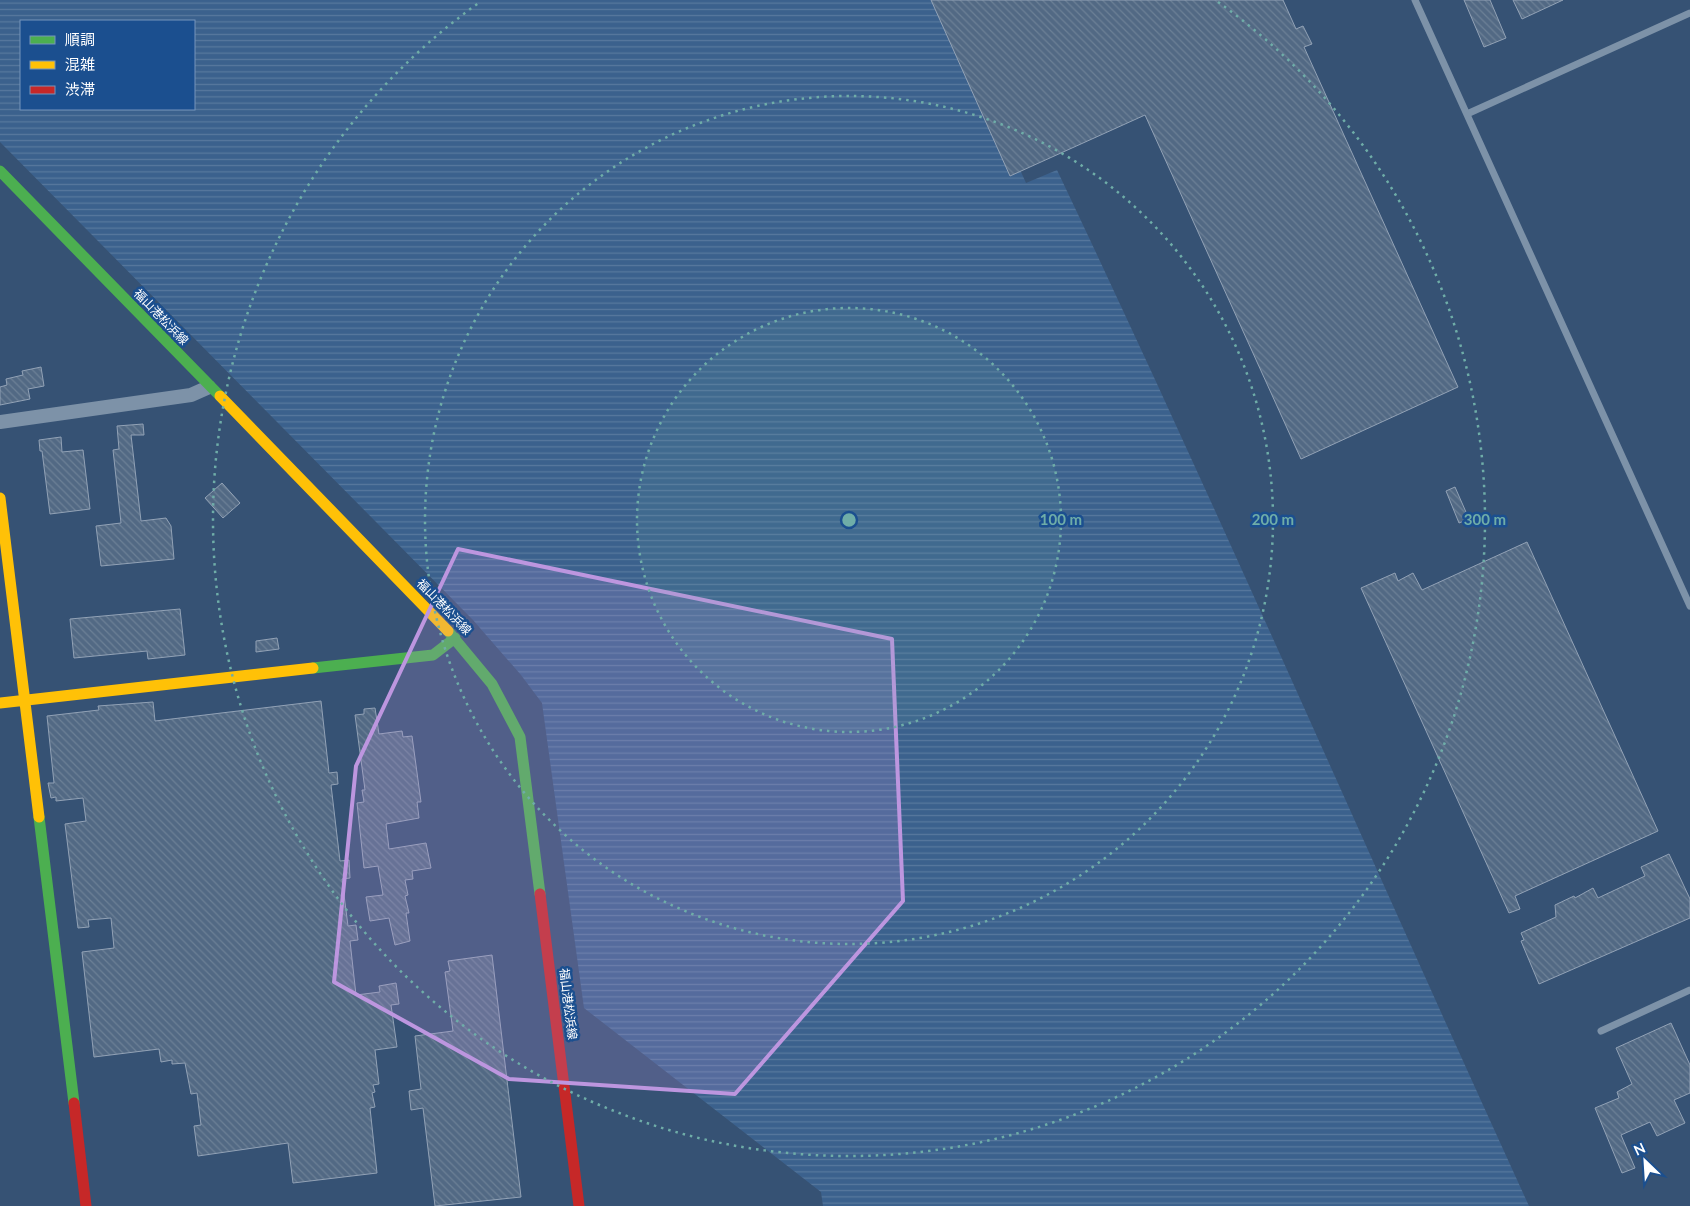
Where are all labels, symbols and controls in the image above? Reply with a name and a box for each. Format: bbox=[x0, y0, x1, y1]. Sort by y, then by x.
legend bbox=[20, 20, 195, 110]
text: 順調 bbox=[65, 30, 95, 48]
text: 混雑 bbox=[65, 55, 95, 73]
text: 渋滞 bbox=[65, 80, 95, 98]
street label: 福山港松浜線 bbox=[131, 286, 192, 348]
text: 100 m bbox=[1040, 510, 1082, 528]
text: 200 m bbox=[1252, 510, 1294, 528]
text: 300 m bbox=[1464, 510, 1506, 528]
centre of rings bbox=[840, 511, 858, 529]
street label: 福山港松浜線 bbox=[414, 576, 475, 638]
street label: 福山港松浜線 bbox=[557, 967, 580, 1041]
north arrow bbox=[1620, 1136, 1670, 1186]
text: N bbox=[1631, 1139, 1648, 1159]

